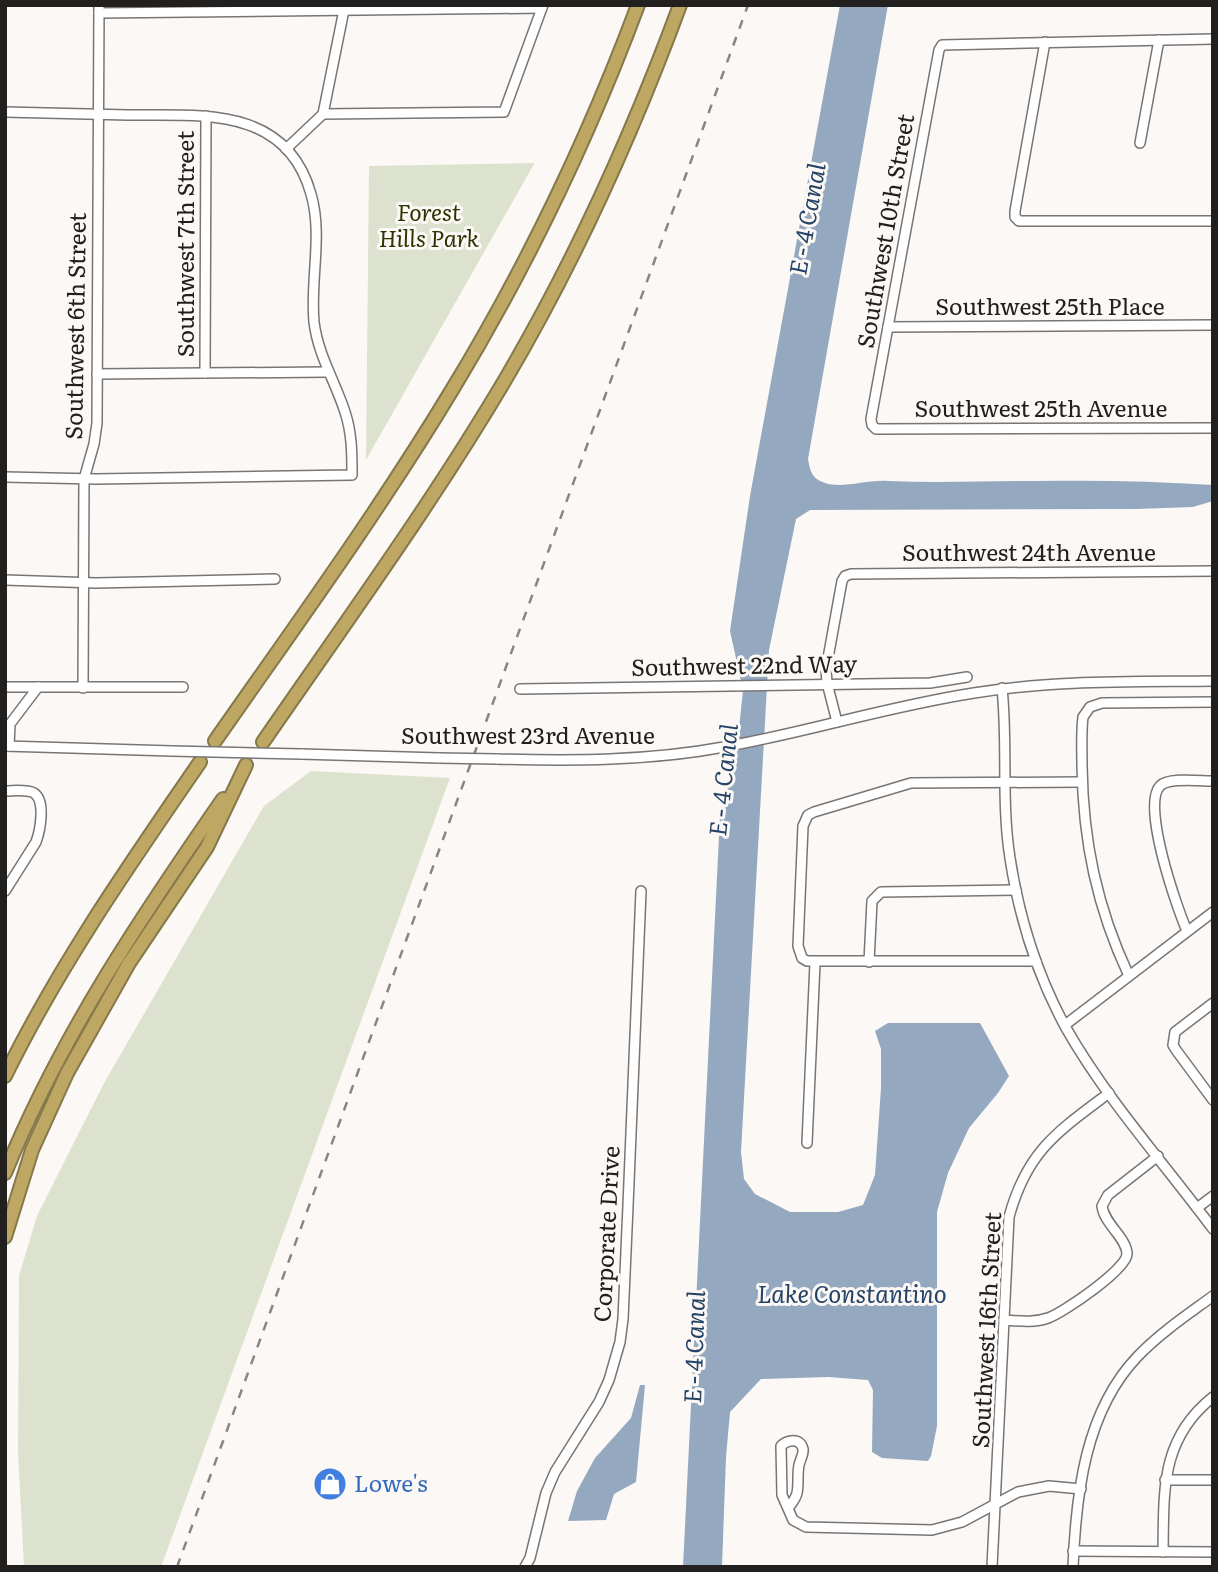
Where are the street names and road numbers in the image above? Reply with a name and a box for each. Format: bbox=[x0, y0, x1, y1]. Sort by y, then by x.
street label: Southwest 10th Street bbox=[847, 110, 922, 350]
street label: Southwest 7th Street bbox=[167, 130, 201, 357]
street label: Southwest 6th Street bbox=[55, 211, 93, 440]
street label: Southwest 25th Place bbox=[935, 288, 1165, 322]
street label: Southwest 25th Avenue bbox=[915, 390, 1168, 424]
street label: Southwest 24th Avenue bbox=[902, 534, 1156, 568]
street label: Southwest 22nd Way bbox=[631, 645, 858, 683]
street label: Southwest 23rd Avenue bbox=[401, 717, 655, 751]
street label: Corporate Drive bbox=[583, 1145, 627, 1323]
street label: Southwest 16th Street bbox=[962, 1210, 1008, 1449]

